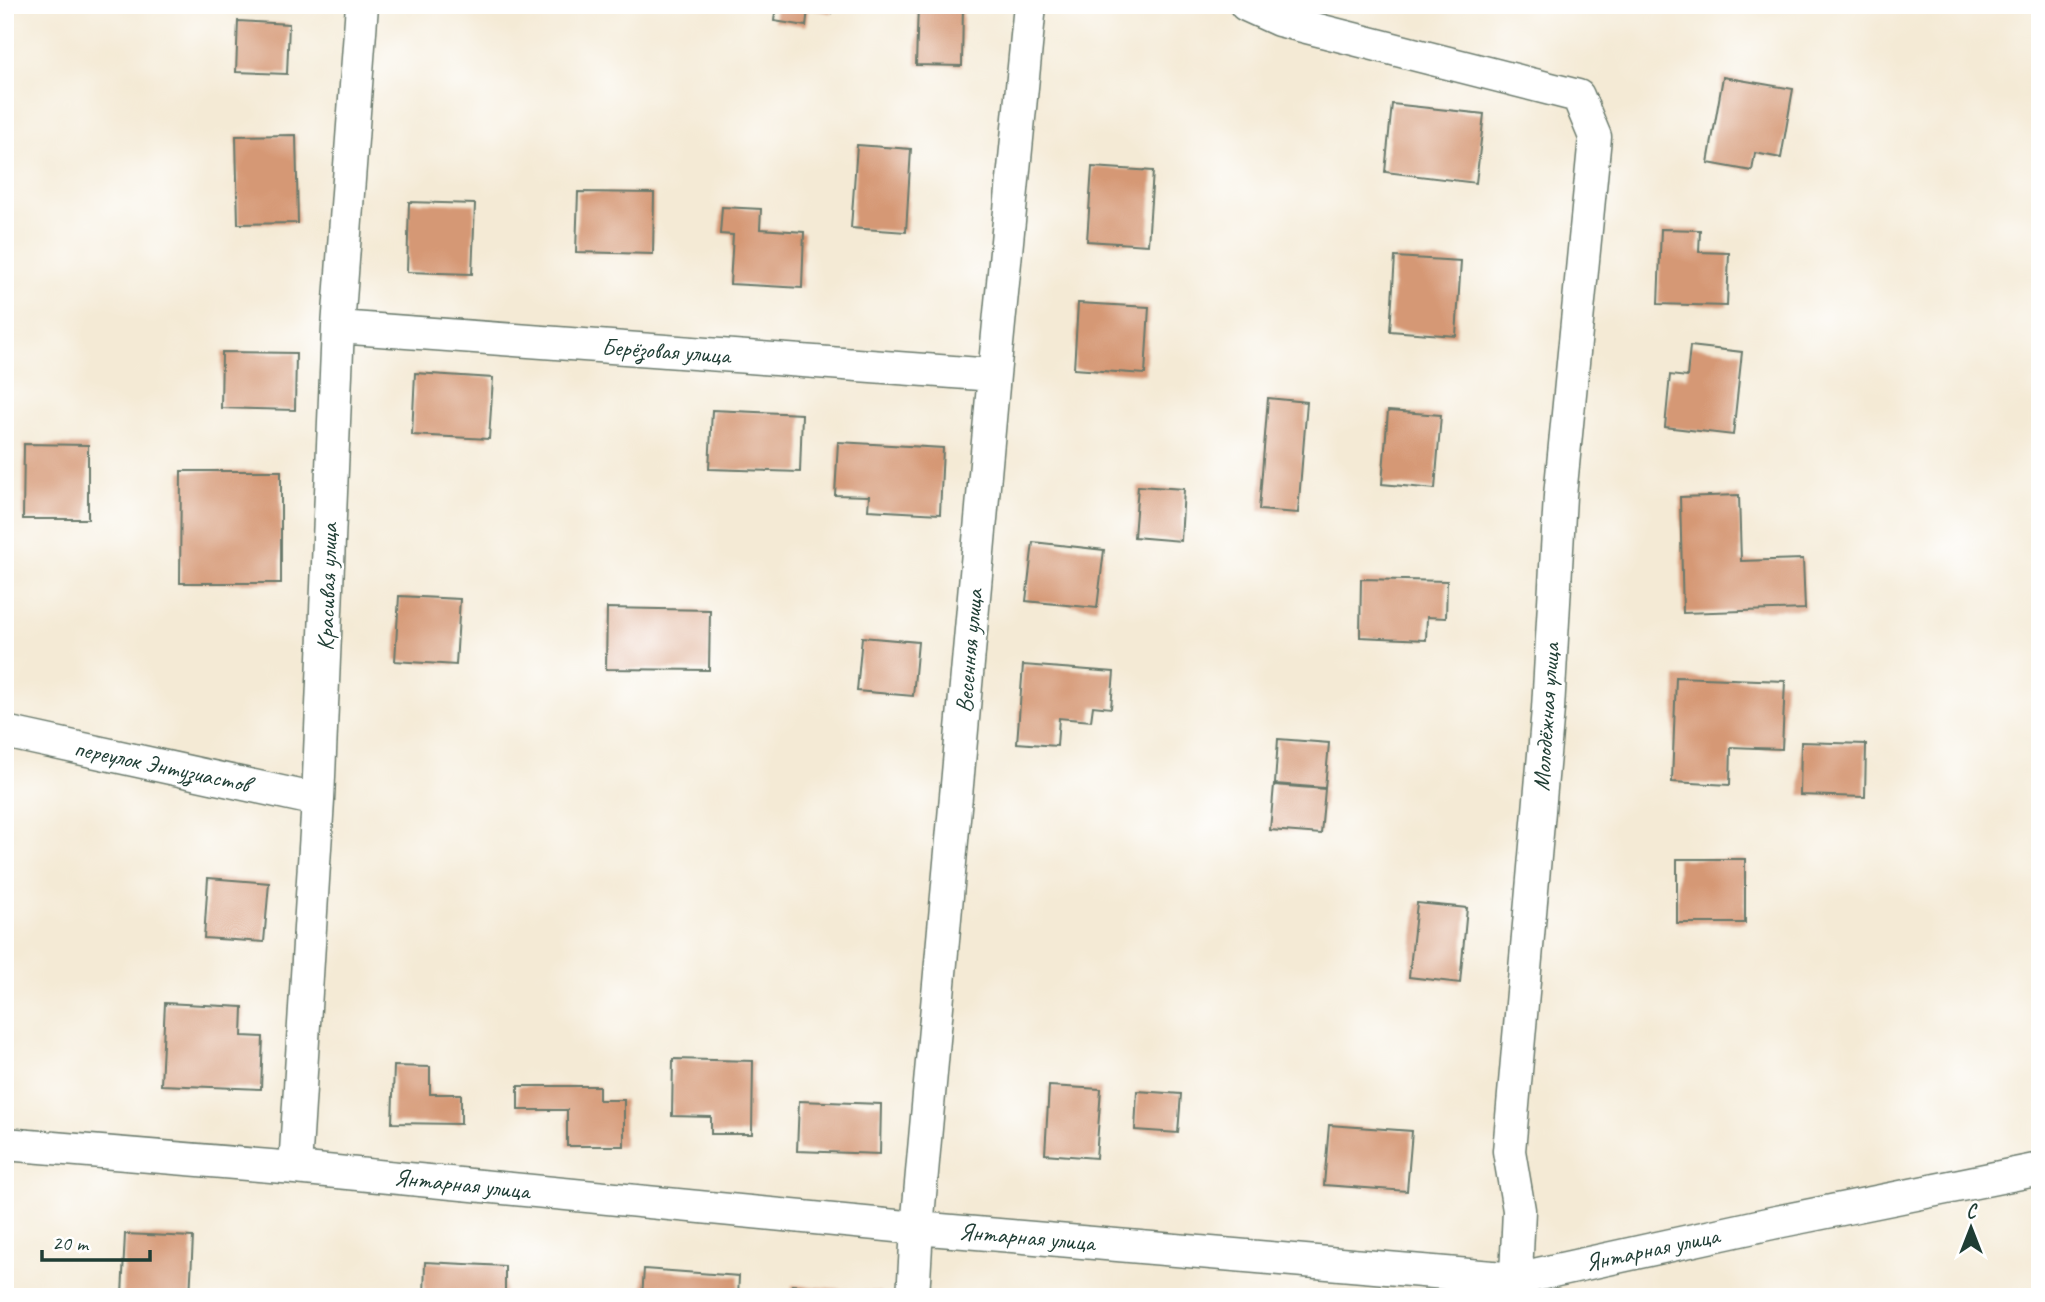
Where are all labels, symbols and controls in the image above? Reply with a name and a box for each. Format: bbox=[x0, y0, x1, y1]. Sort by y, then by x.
street label: Берёзовая улица bbox=[601, 332, 733, 372]
street label: Красивая улица bbox=[310, 521, 344, 651]
street label: Весенняя улица bbox=[949, 587, 989, 714]
street label: Молодёжная улица bbox=[1526, 641, 1566, 792]
street label: переулок Энтузиастов bbox=[71, 733, 258, 801]
street label: Янтарная улица bbox=[393, 1162, 533, 1206]
north arrow bbox=[1937, 1194, 2007, 1264]
text: С bbox=[1966, 1200, 1978, 1224]
street label: Янтарная улица bbox=[958, 1216, 1098, 1258]
scale bar bbox=[42, 1218, 150, 1262]
street label: Янтарная улица bbox=[1582, 1220, 1724, 1278]
text: 20 m bbox=[52, 1230, 90, 1256]

